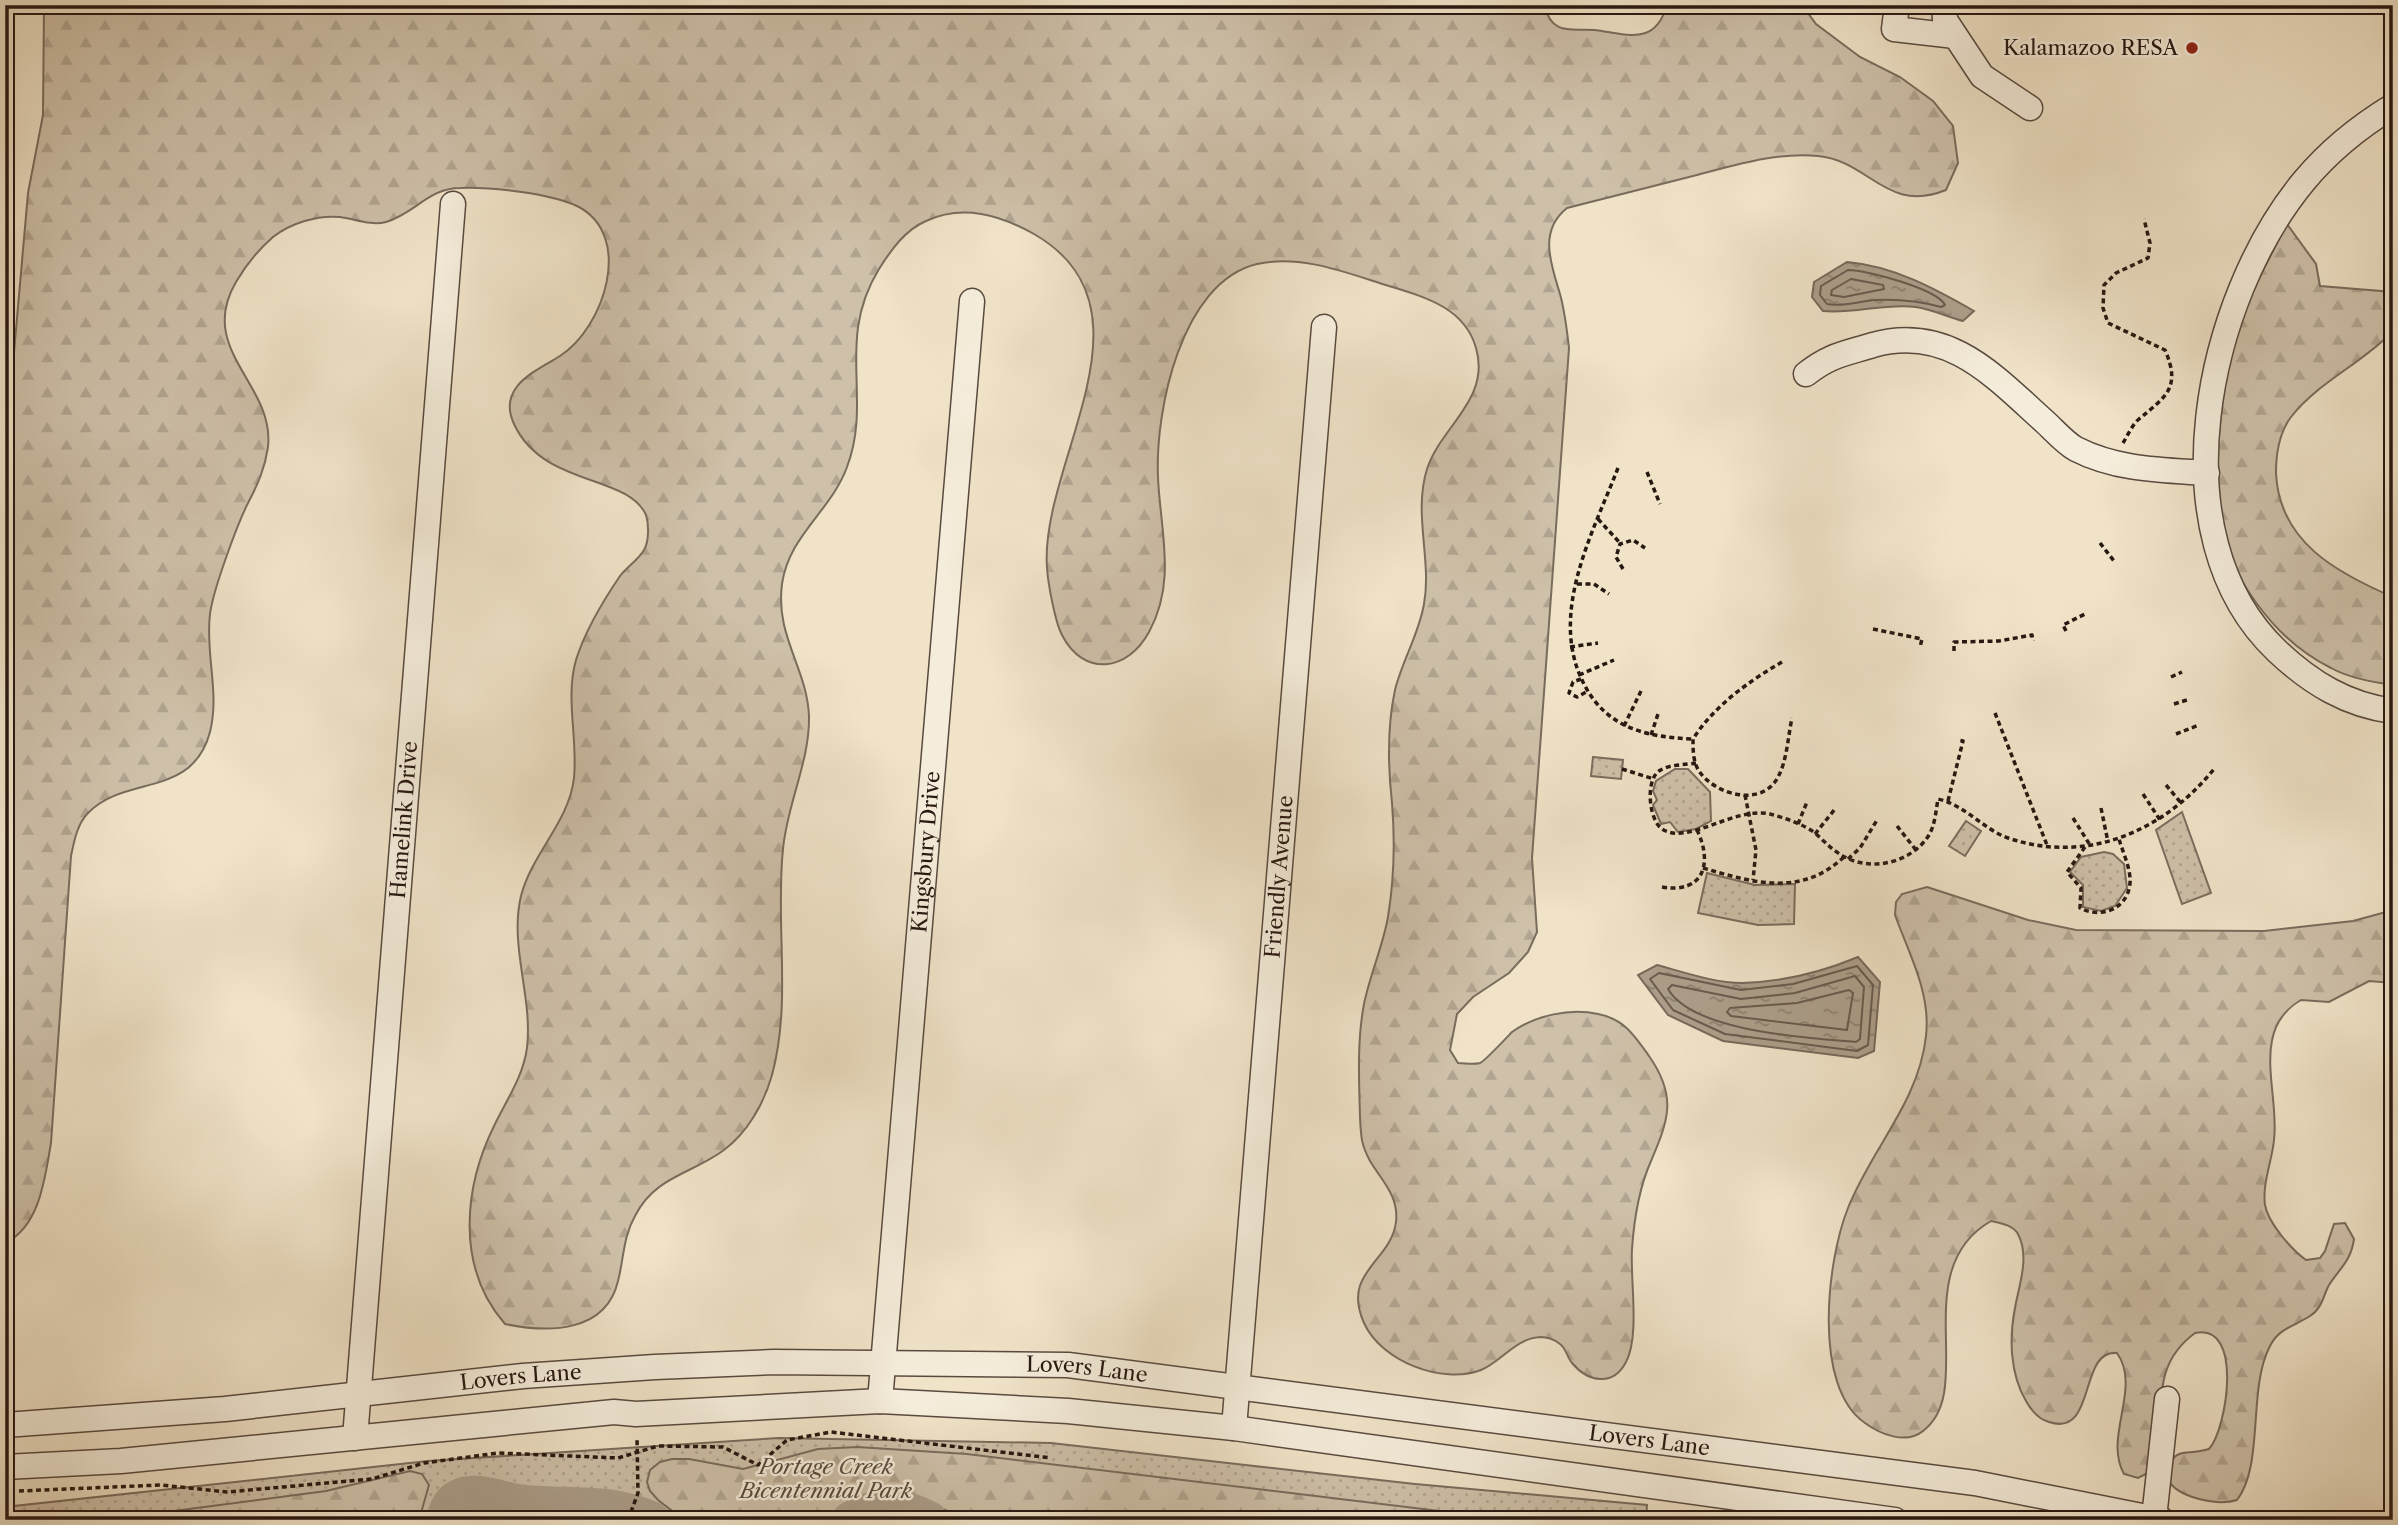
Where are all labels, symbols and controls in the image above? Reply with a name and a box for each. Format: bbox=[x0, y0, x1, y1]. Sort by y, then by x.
place label: Kalamazoo RESA bbox=[2003, 35, 2178, 60]
marker: Kalamazoo RESA bbox=[2184, 40, 2200, 56]
street label: Hamelink Drive bbox=[385, 740, 422, 900]
street label: Kingsbury Drive bbox=[906, 770, 945, 934]
street label: Friendly Avenue bbox=[1259, 794, 1298, 959]
street label: Lovers Lane bbox=[1026, 1351, 1149, 1387]
street label: Lovers Lane bbox=[459, 1359, 582, 1395]
street label: Lovers Lane bbox=[1587, 1420, 1711, 1460]
park label: Portage Creek Bicentennial Park bbox=[738, 1454, 912, 1503]

